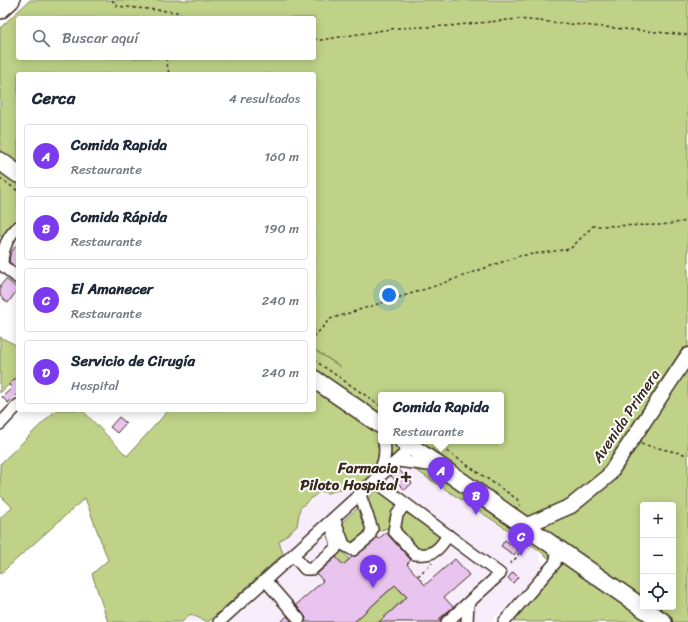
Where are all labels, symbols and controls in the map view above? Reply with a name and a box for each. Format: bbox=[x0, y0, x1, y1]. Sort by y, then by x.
search box bbox=[16, 16, 316, 60]
text: Buscar aquí bbox=[62, 25, 139, 51]
icon: search bbox=[30, 27, 52, 49]
text: Cerca bbox=[32, 83, 75, 113]
text: 4 resultados bbox=[229, 87, 300, 110]
text: Comida Rapida bbox=[71, 132, 167, 158]
text: A bbox=[42, 145, 50, 168]
text: 160 m bbox=[264, 145, 299, 168]
text: Restaurante bbox=[71, 158, 142, 181]
text: Comida Rápida bbox=[71, 204, 167, 230]
text: B bbox=[42, 217, 50, 240]
text: 190 m bbox=[264, 217, 299, 240]
text: Restaurante bbox=[71, 230, 142, 253]
text: El Amanecer bbox=[71, 276, 153, 302]
your location bbox=[379, 285, 399, 305]
text: C bbox=[42, 289, 50, 312]
text: 240 m bbox=[262, 289, 299, 312]
text: Restaurante bbox=[71, 302, 142, 325]
text: Servicio de Cirugía bbox=[71, 348, 195, 374]
text: D bbox=[42, 361, 50, 384]
text: 240 m bbox=[262, 361, 299, 384]
street label: Avenida Primera bbox=[584, 363, 667, 469]
text: Hospital bbox=[71, 374, 119, 397]
popup bbox=[378, 392, 504, 444]
text: Comida Rapida bbox=[393, 394, 489, 420]
text: Restaurante bbox=[393, 420, 464, 443]
place label: Farmacia Piloto Hospital bbox=[300, 455, 399, 498]
pin: A bbox=[428, 457, 454, 490]
marker: Farmacia Piloto Hospital bbox=[401, 472, 411, 482]
pin: B bbox=[463, 482, 489, 515]
map controls bbox=[640, 502, 676, 610]
button: + bbox=[640, 502, 676, 538]
pin: C bbox=[508, 523, 534, 556]
button: − bbox=[640, 538, 676, 574]
pin: D bbox=[360, 555, 386, 588]
button: locate bbox=[640, 574, 676, 610]

